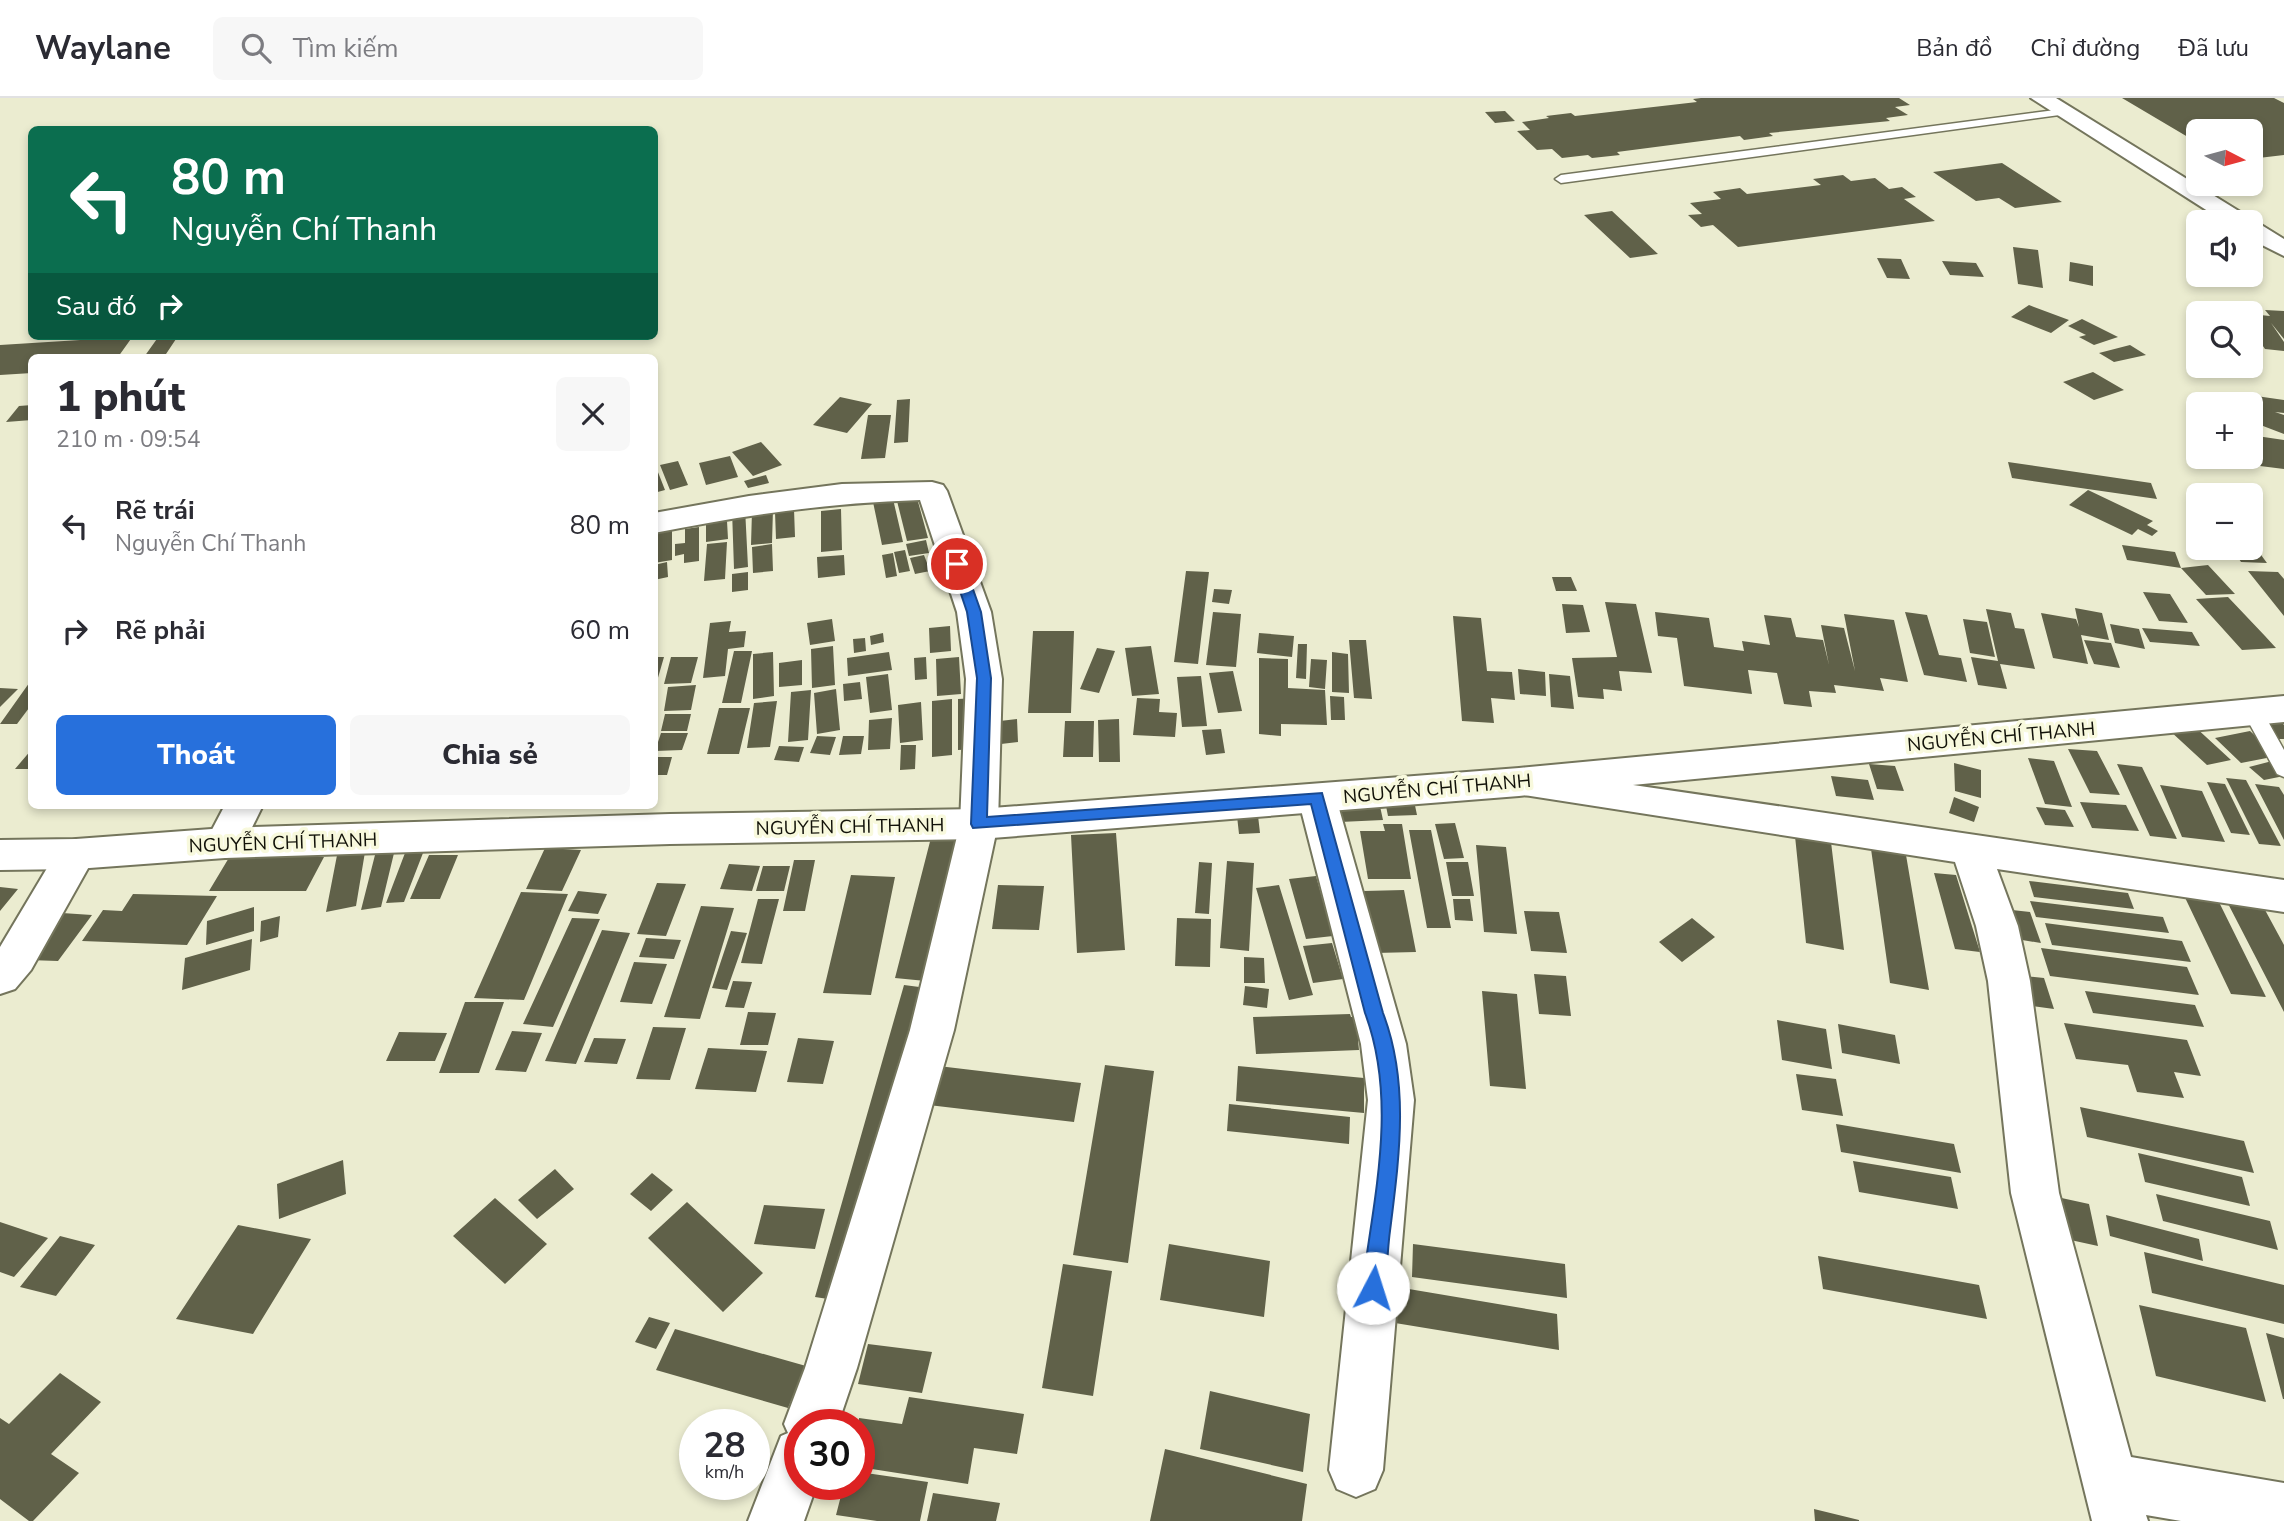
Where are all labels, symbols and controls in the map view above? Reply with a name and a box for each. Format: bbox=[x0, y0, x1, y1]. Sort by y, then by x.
search box bbox=[213, 17, 703, 80]
text: Waylane bbox=[35, 26, 171, 71]
icon: search bbox=[237, 29, 275, 67]
text: Tìm kiếm bbox=[293, 31, 399, 66]
text: Bản đồ bbox=[1916, 32, 1992, 64]
text: Chỉ đường bbox=[2030, 32, 2140, 64]
text: Đã lưu bbox=[2178, 32, 2249, 64]
north arrow bbox=[2186, 119, 2263, 196]
map controls bbox=[2186, 119, 2263, 560]
text: 80 m bbox=[171, 144, 286, 211]
icon: left bbox=[56, 154, 147, 245]
text: Nguyễn Chí Thanh bbox=[171, 208, 437, 251]
button: sound bbox=[2186, 210, 2263, 287]
icon: right bbox=[151, 287, 189, 325]
text: Sau đó bbox=[56, 289, 137, 324]
button: search bbox=[2186, 301, 2263, 378]
text: 1 phút bbox=[56, 369, 185, 426]
button: close bbox=[556, 377, 630, 451]
button: + bbox=[2186, 392, 2263, 469]
text: 210 m · 09:54 bbox=[56, 424, 201, 455]
button: − bbox=[2186, 483, 2263, 560]
text: Rẽ trái bbox=[115, 493, 195, 528]
icon: left bbox=[56, 507, 94, 545]
text: 80 m bbox=[570, 508, 630, 543]
text: Nguyễn Chí Thanh bbox=[115, 528, 306, 559]
pin bbox=[927, 534, 987, 594]
icon: arrive bbox=[938, 545, 976, 583]
icon: right bbox=[56, 612, 94, 650]
text: Rẽ phải bbox=[115, 613, 205, 648]
text: 60 m bbox=[570, 613, 630, 648]
street label: NGUYỄN CHÍ THANH bbox=[1906, 714, 2096, 758]
button: Thoát bbox=[56, 715, 336, 795]
button: Chia sẻ bbox=[350, 715, 630, 795]
street label: NGUYỄN CHÍ THANH bbox=[1342, 766, 1532, 810]
street label: NGUYỄN CHÍ THANH bbox=[755, 810, 945, 842]
street label: NGUYỄN CHÍ THANH bbox=[188, 825, 378, 859]
position arrow bbox=[1336, 1251, 1410, 1325]
speed limit sign: 30 bbox=[784, 1409, 875, 1500]
text: 28 bbox=[703, 1422, 746, 1469]
text: km/h bbox=[705, 1460, 744, 1484]

